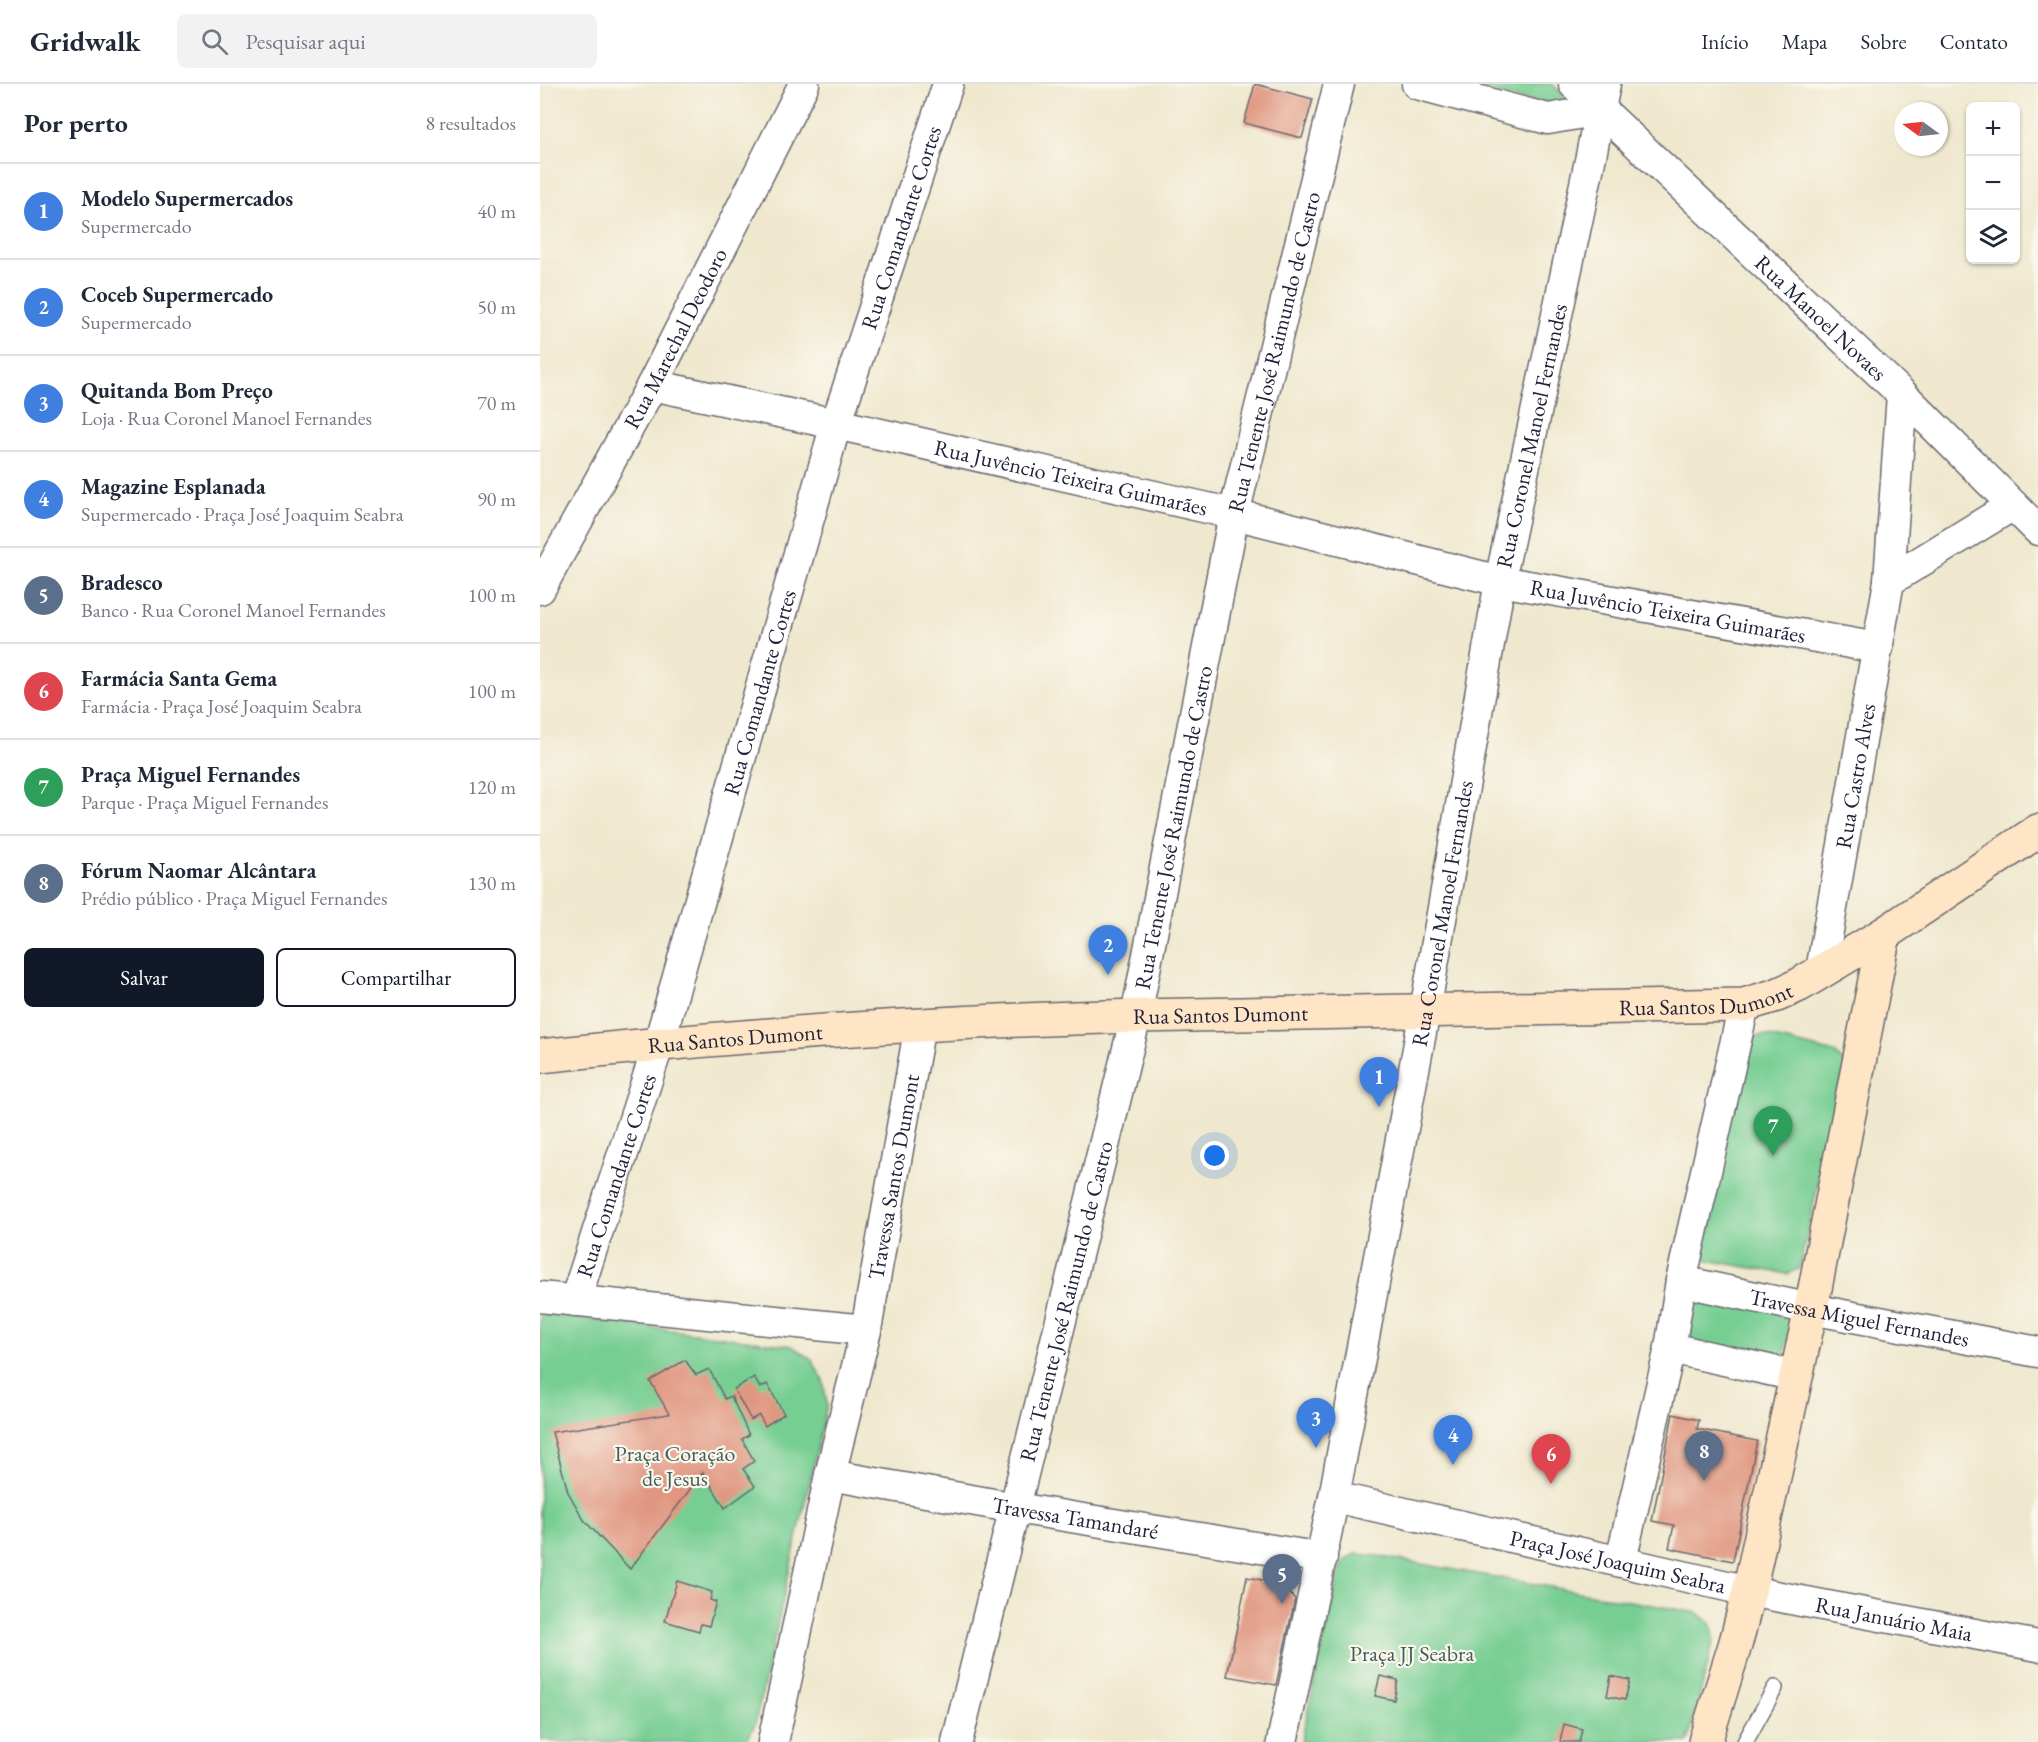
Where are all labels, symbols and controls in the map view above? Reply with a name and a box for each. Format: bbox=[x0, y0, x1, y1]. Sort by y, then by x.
search box bbox=[177, 14, 597, 68]
text: Gridwalk bbox=[30, 23, 141, 59]
icon: search bbox=[198, 25, 231, 58]
text: Pesquisar aqui bbox=[246, 27, 366, 56]
text: Início bbox=[1701, 28, 1749, 55]
text: Mapa bbox=[1782, 28, 1827, 55]
text: Sobre bbox=[1860, 28, 1907, 55]
text: Contato bbox=[1940, 28, 2008, 55]
north arrow bbox=[1894, 102, 1948, 156]
map controls bbox=[1966, 102, 2020, 264]
button: + bbox=[1966, 102, 2020, 156]
text: Por perto bbox=[24, 106, 128, 140]
text: 8 resultados bbox=[425, 110, 516, 136]
street label: Rua Comandante Cortes bbox=[854, 122, 948, 333]
button: − bbox=[1966, 156, 2020, 210]
text: Modelo Supermercados bbox=[81, 184, 293, 213]
street label: Rua Tenente José Raimundo de Castro bbox=[1221, 189, 1327, 515]
text: 1 bbox=[38, 198, 49, 224]
text: 40 m bbox=[477, 198, 516, 224]
button: layers bbox=[1966, 210, 2020, 264]
text: Supermercado bbox=[81, 213, 192, 239]
street label: Rua Marechal Deodoro bbox=[617, 243, 734, 434]
street label: Rua Manoel Novaes bbox=[1749, 249, 1893, 387]
text: Coceb Supermercado bbox=[81, 280, 273, 309]
text: 2 bbox=[38, 294, 49, 320]
text: 50 m bbox=[477, 294, 516, 320]
street label: Rua Coronel Manoel Fernandes bbox=[1489, 301, 1574, 571]
text: Supermercado bbox=[81, 309, 192, 335]
text: Quitanda Bom Preço bbox=[81, 376, 273, 405]
text: 3 bbox=[38, 390, 49, 416]
text: 70 m bbox=[477, 390, 516, 416]
text: Loja · Rua Coronel Manoel Fernandes bbox=[81, 405, 372, 431]
street label: Rua Juvêncio Teixeira Guimarães bbox=[931, 433, 1210, 523]
text: Magazine Esplanada bbox=[81, 472, 266, 501]
text: 4 bbox=[38, 486, 49, 512]
text: 90 m bbox=[477, 486, 516, 512]
text: Supermercado · Praça José Joaquim Seabra bbox=[81, 501, 404, 527]
text: Bradesco bbox=[81, 568, 162, 597]
street label: Rua Juvêncio Teixeira Guimarães bbox=[1528, 573, 1808, 650]
text: 5 bbox=[38, 582, 49, 608]
text: 100 m bbox=[468, 582, 516, 608]
street label: Rua Comandante Cortes bbox=[717, 586, 803, 799]
text: Banco · Rua Coronel Manoel Fernandes bbox=[81, 597, 386, 623]
street label: Rua Tenente José Raimundo de Castro bbox=[1128, 663, 1219, 992]
text: Farmácia Santa Gema bbox=[81, 664, 277, 693]
text: 6 bbox=[38, 678, 49, 704]
text: 100 m bbox=[468, 678, 516, 704]
text: Farmácia · Praça José Joaquim Seabra bbox=[81, 693, 362, 719]
street label: Rua Castro Alves bbox=[1829, 701, 1882, 851]
text: Praça Miguel Fernandes bbox=[81, 760, 300, 789]
text: 7 bbox=[38, 774, 49, 800]
text: 120 m bbox=[468, 774, 516, 800]
street label: Rua Coronel Manoel Fernandes bbox=[1405, 778, 1480, 1049]
text: Parque · Praça Miguel Fernandes bbox=[81, 789, 328, 815]
text: Fórum Naomar Alcântara bbox=[81, 856, 316, 885]
text: 8 bbox=[38, 870, 49, 896]
text: 130 m bbox=[468, 870, 516, 896]
text: Prédio público · Praça Miguel Fernandes bbox=[81, 885, 387, 911]
pin: 2 bbox=[1088, 926, 1128, 975]
button: Salvar bbox=[24, 948, 264, 1007]
button: Compartilhar bbox=[276, 948, 516, 1007]
street label: Rua Santos Dumont bbox=[1619, 976, 1797, 1022]
street label: Rua Santos Dumont bbox=[1133, 998, 1308, 1031]
street label: Rua Santos Dumont bbox=[647, 1017, 824, 1060]
pin: 1 bbox=[1360, 1058, 1398, 1107]
street label: Rua Comandante Cortes bbox=[570, 1070, 663, 1281]
street label: Travessa Santos Dumont bbox=[861, 1072, 926, 1282]
pin: 7 bbox=[1754, 1106, 1792, 1156]
street label: Rua Tenente José Raimundo de Castro bbox=[1013, 1138, 1120, 1465]
your location bbox=[1200, 1141, 1229, 1170]
street label: Travessa Miguel Fernandes bbox=[1747, 1282, 1972, 1354]
pin: 3 bbox=[1296, 1398, 1336, 1448]
pin: 4 bbox=[1434, 1416, 1472, 1465]
pin: 8 bbox=[1684, 1432, 1724, 1481]
pin: 6 bbox=[1532, 1434, 1570, 1484]
park label: Praça Coração de Jesus bbox=[614, 1439, 736, 1493]
street label: Travessa Tamandaré bbox=[990, 1490, 1161, 1546]
street label: Praça José Joaquim Seabra bbox=[1507, 1523, 1729, 1600]
pin: 5 bbox=[1262, 1554, 1302, 1604]
street label: Rua Januário Maia bbox=[1813, 1590, 1975, 1648]
park label: Praça JJ Seabra bbox=[1350, 1639, 1474, 1668]

